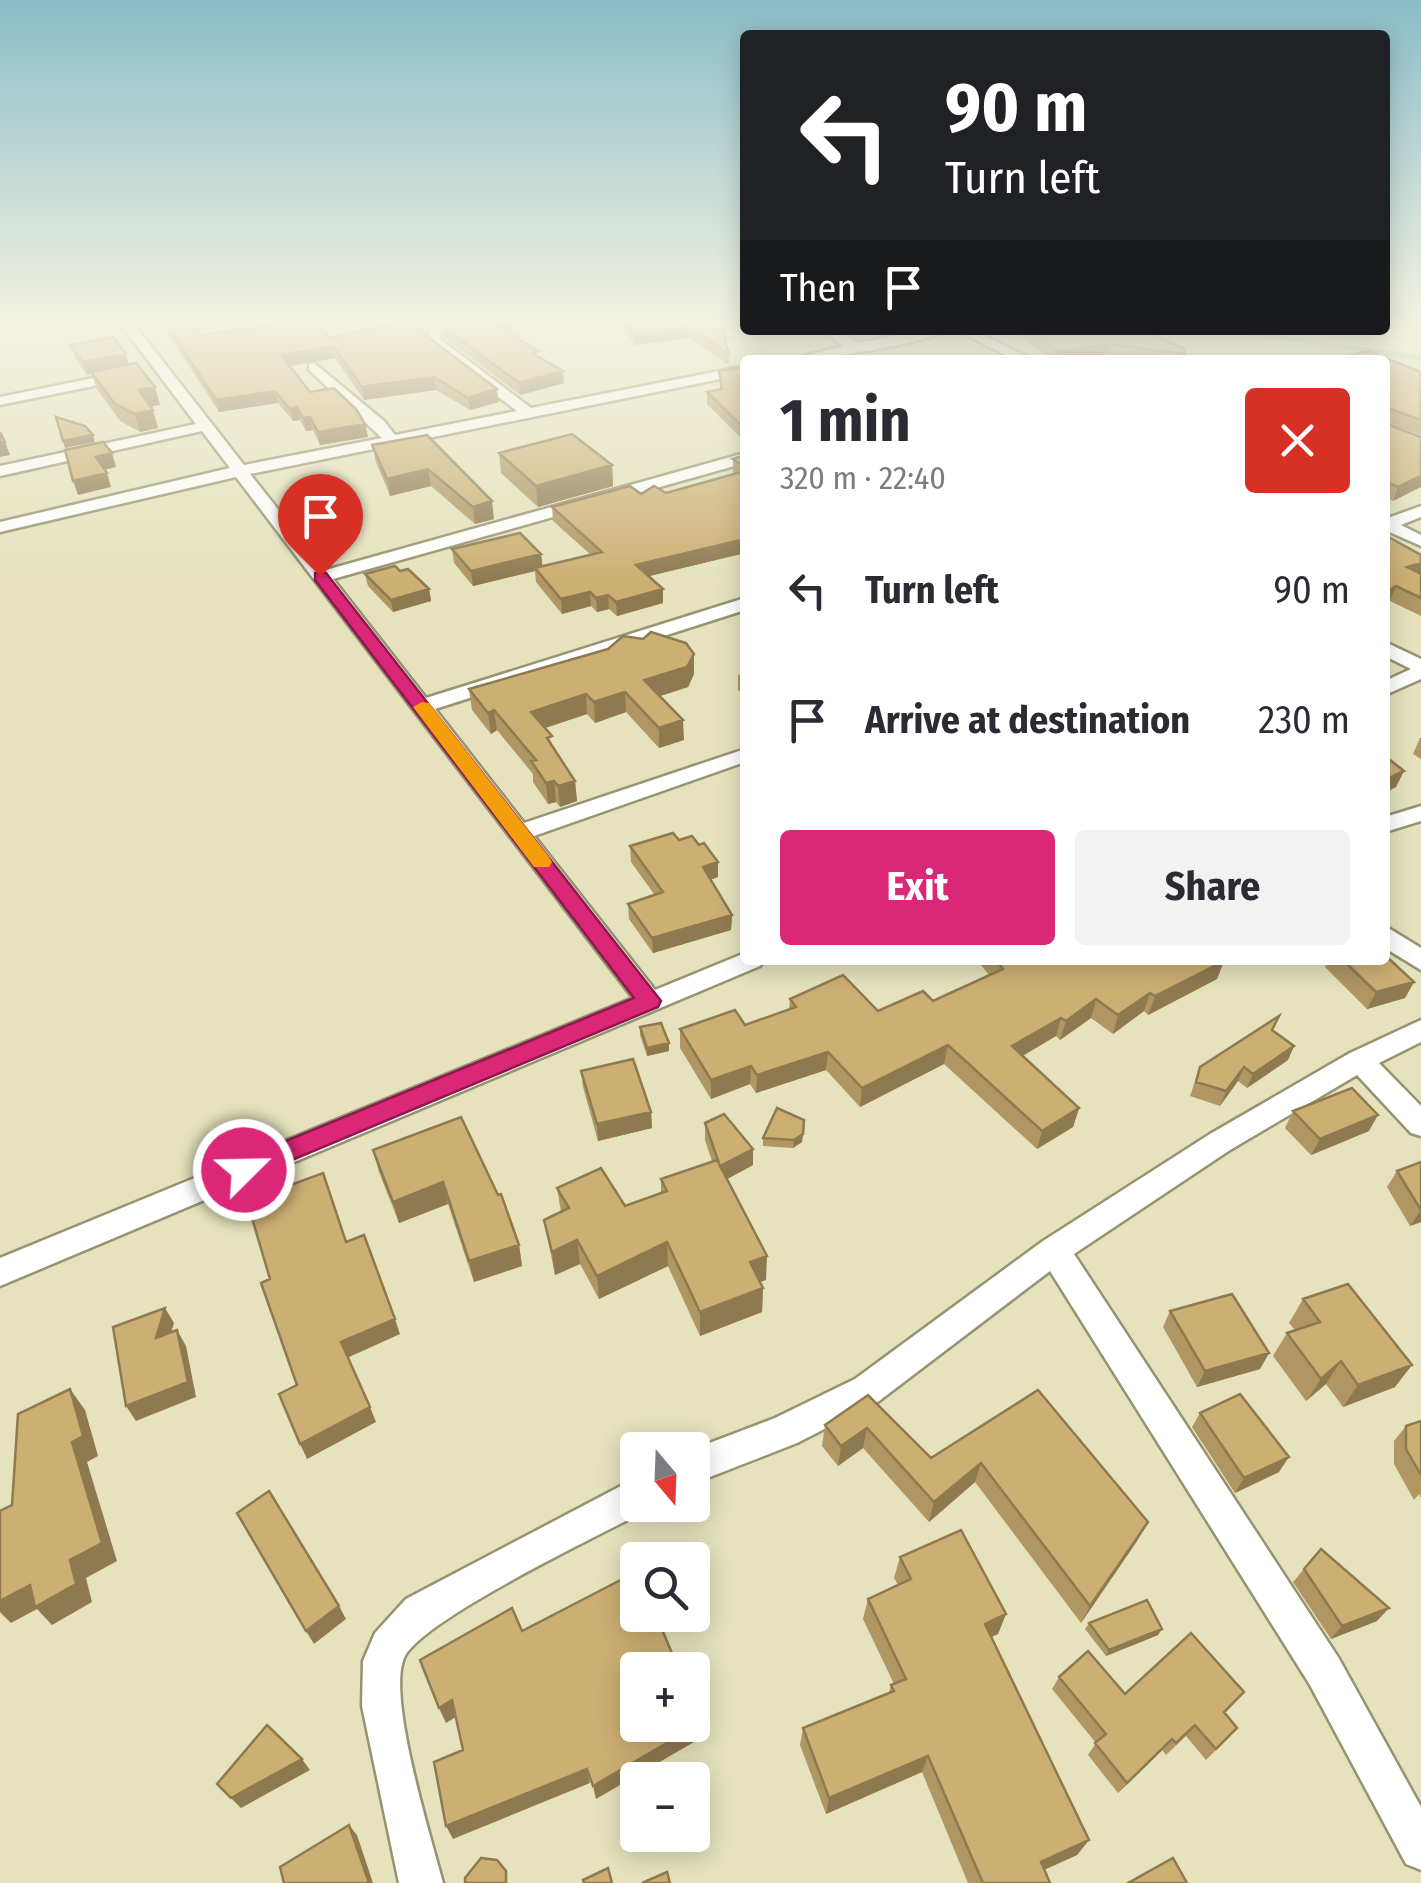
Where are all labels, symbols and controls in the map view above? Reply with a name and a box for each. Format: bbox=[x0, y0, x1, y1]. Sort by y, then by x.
text: 90 m bbox=[945, 66, 1087, 150]
icon: left bbox=[780, 70, 910, 200]
text: Turn left bbox=[945, 151, 1100, 205]
icon: arrive bbox=[876, 260, 931, 315]
text: Then bbox=[780, 265, 856, 311]
text: 1 min bbox=[780, 385, 911, 457]
button: close bbox=[1245, 388, 1350, 493]
text: 320 m · 22:40 bbox=[780, 459, 946, 497]
pin bbox=[278, 474, 363, 577]
icon: arrive bbox=[293, 489, 348, 544]
icon: left bbox=[780, 563, 835, 618]
text: Turn left bbox=[865, 567, 999, 613]
text: 90 m bbox=[1274, 567, 1350, 613]
icon: arrive bbox=[780, 693, 835, 748]
text: Arrive at destination bbox=[865, 697, 1190, 743]
text: 230 m bbox=[1258, 697, 1350, 743]
button: Exit bbox=[780, 830, 1055, 945]
button: Share bbox=[1075, 830, 1350, 945]
position arrow bbox=[192, 1118, 296, 1222]
north arrow bbox=[620, 1432, 710, 1522]
map controls bbox=[620, 1432, 710, 1852]
button: search bbox=[620, 1542, 710, 1632]
button: + bbox=[620, 1652, 710, 1742]
button: − bbox=[620, 1762, 710, 1852]

